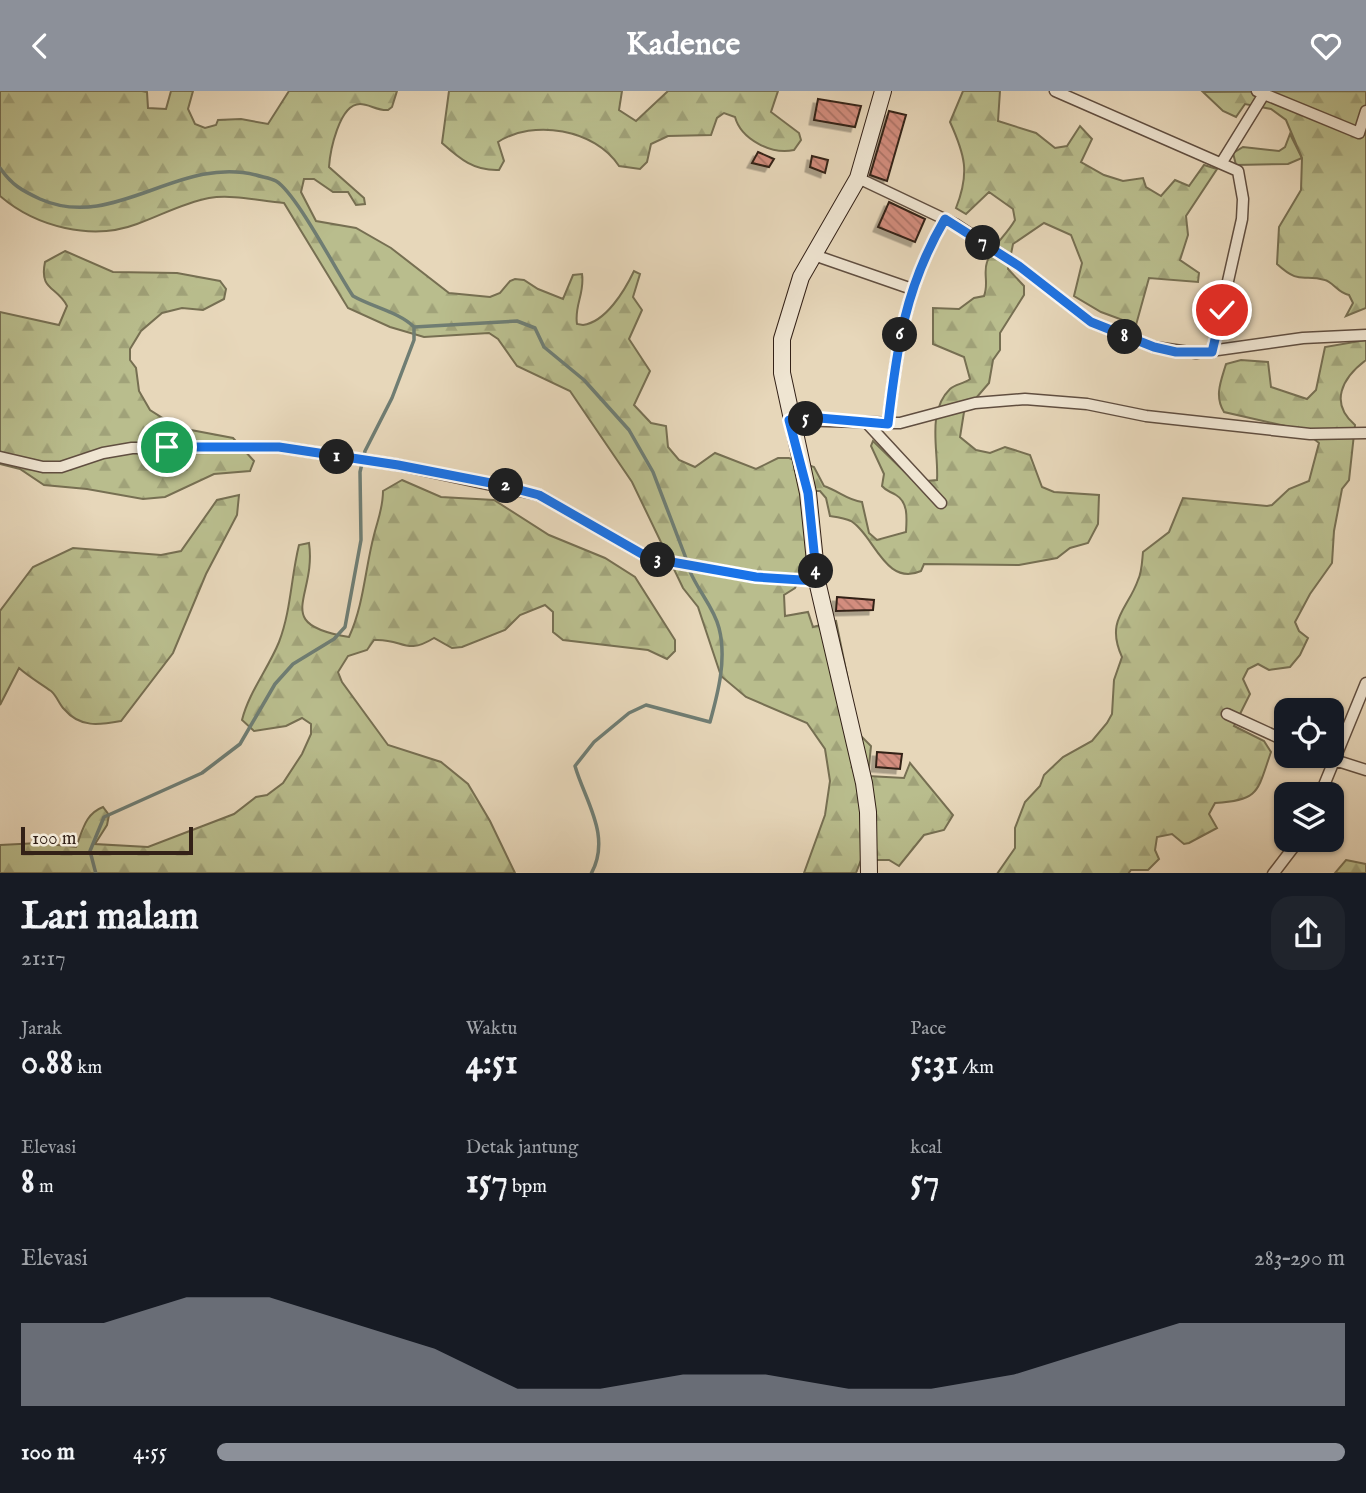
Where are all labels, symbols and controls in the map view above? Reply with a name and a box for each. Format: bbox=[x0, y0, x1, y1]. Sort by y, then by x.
text: Kadence bbox=[626, 25, 740, 66]
icon: back bbox=[21, 27, 59, 65]
icon: heart bbox=[1307, 27, 1345, 65]
pin: 7 bbox=[965, 225, 1000, 261]
text: 7 bbox=[978, 230, 987, 254]
pin bbox=[1192, 280, 1252, 340]
icon: check bbox=[1203, 291, 1241, 329]
pin: 6 bbox=[883, 317, 918, 353]
pin: 8 bbox=[1108, 320, 1142, 355]
text: 6 bbox=[895, 322, 904, 346]
text: 8 bbox=[1121, 324, 1128, 348]
pin: 5 bbox=[788, 401, 824, 437]
text: 5 bbox=[802, 406, 809, 430]
pin bbox=[137, 417, 197, 477]
icon: arrive bbox=[148, 428, 186, 466]
pin: 1 bbox=[320, 439, 354, 475]
text: 1 bbox=[333, 444, 340, 468]
pin: 2 bbox=[489, 469, 524, 503]
text: 2 bbox=[501, 473, 510, 497]
pin: 3 bbox=[640, 543, 676, 577]
text: 3 bbox=[654, 547, 661, 571]
pin: 4 bbox=[798, 553, 834, 589]
text: 4 bbox=[811, 558, 820, 582]
map controls bbox=[1274, 698, 1344, 852]
button: locate bbox=[1274, 698, 1344, 768]
button: layers bbox=[1274, 782, 1344, 852]
scale bar bbox=[21, 825, 192, 856]
text: 100 m bbox=[32, 827, 76, 851]
text: Lari malam bbox=[21, 894, 199, 942]
button: share bbox=[1271, 896, 1345, 970]
text: 21:17 bbox=[21, 944, 66, 973]
text: Jarak bbox=[21, 1017, 62, 1041]
text: Waktu bbox=[466, 1017, 517, 1041]
text: Pace bbox=[910, 1017, 946, 1041]
text: 0.88 bbox=[21, 1041, 73, 1086]
text: 4:51 bbox=[466, 1041, 518, 1086]
text: 5:31 bbox=[910, 1041, 958, 1086]
text: km bbox=[73, 1056, 102, 1080]
text: /km bbox=[958, 1056, 994, 1080]
text: Elevasi bbox=[21, 1136, 76, 1160]
text: Detak jantung bbox=[466, 1136, 578, 1160]
text: kcal bbox=[910, 1136, 942, 1160]
text: 8 bbox=[21, 1160, 35, 1205]
text: 157 bbox=[466, 1160, 508, 1205]
text: 57 bbox=[910, 1160, 939, 1205]
text: m bbox=[35, 1175, 54, 1199]
text: bpm bbox=[508, 1175, 547, 1199]
text: Elevasi bbox=[21, 1244, 88, 1273]
text: 283–290 m bbox=[1254, 1244, 1345, 1273]
text: 100 m bbox=[21, 1438, 75, 1467]
text: 4:55 bbox=[133, 1438, 167, 1467]

